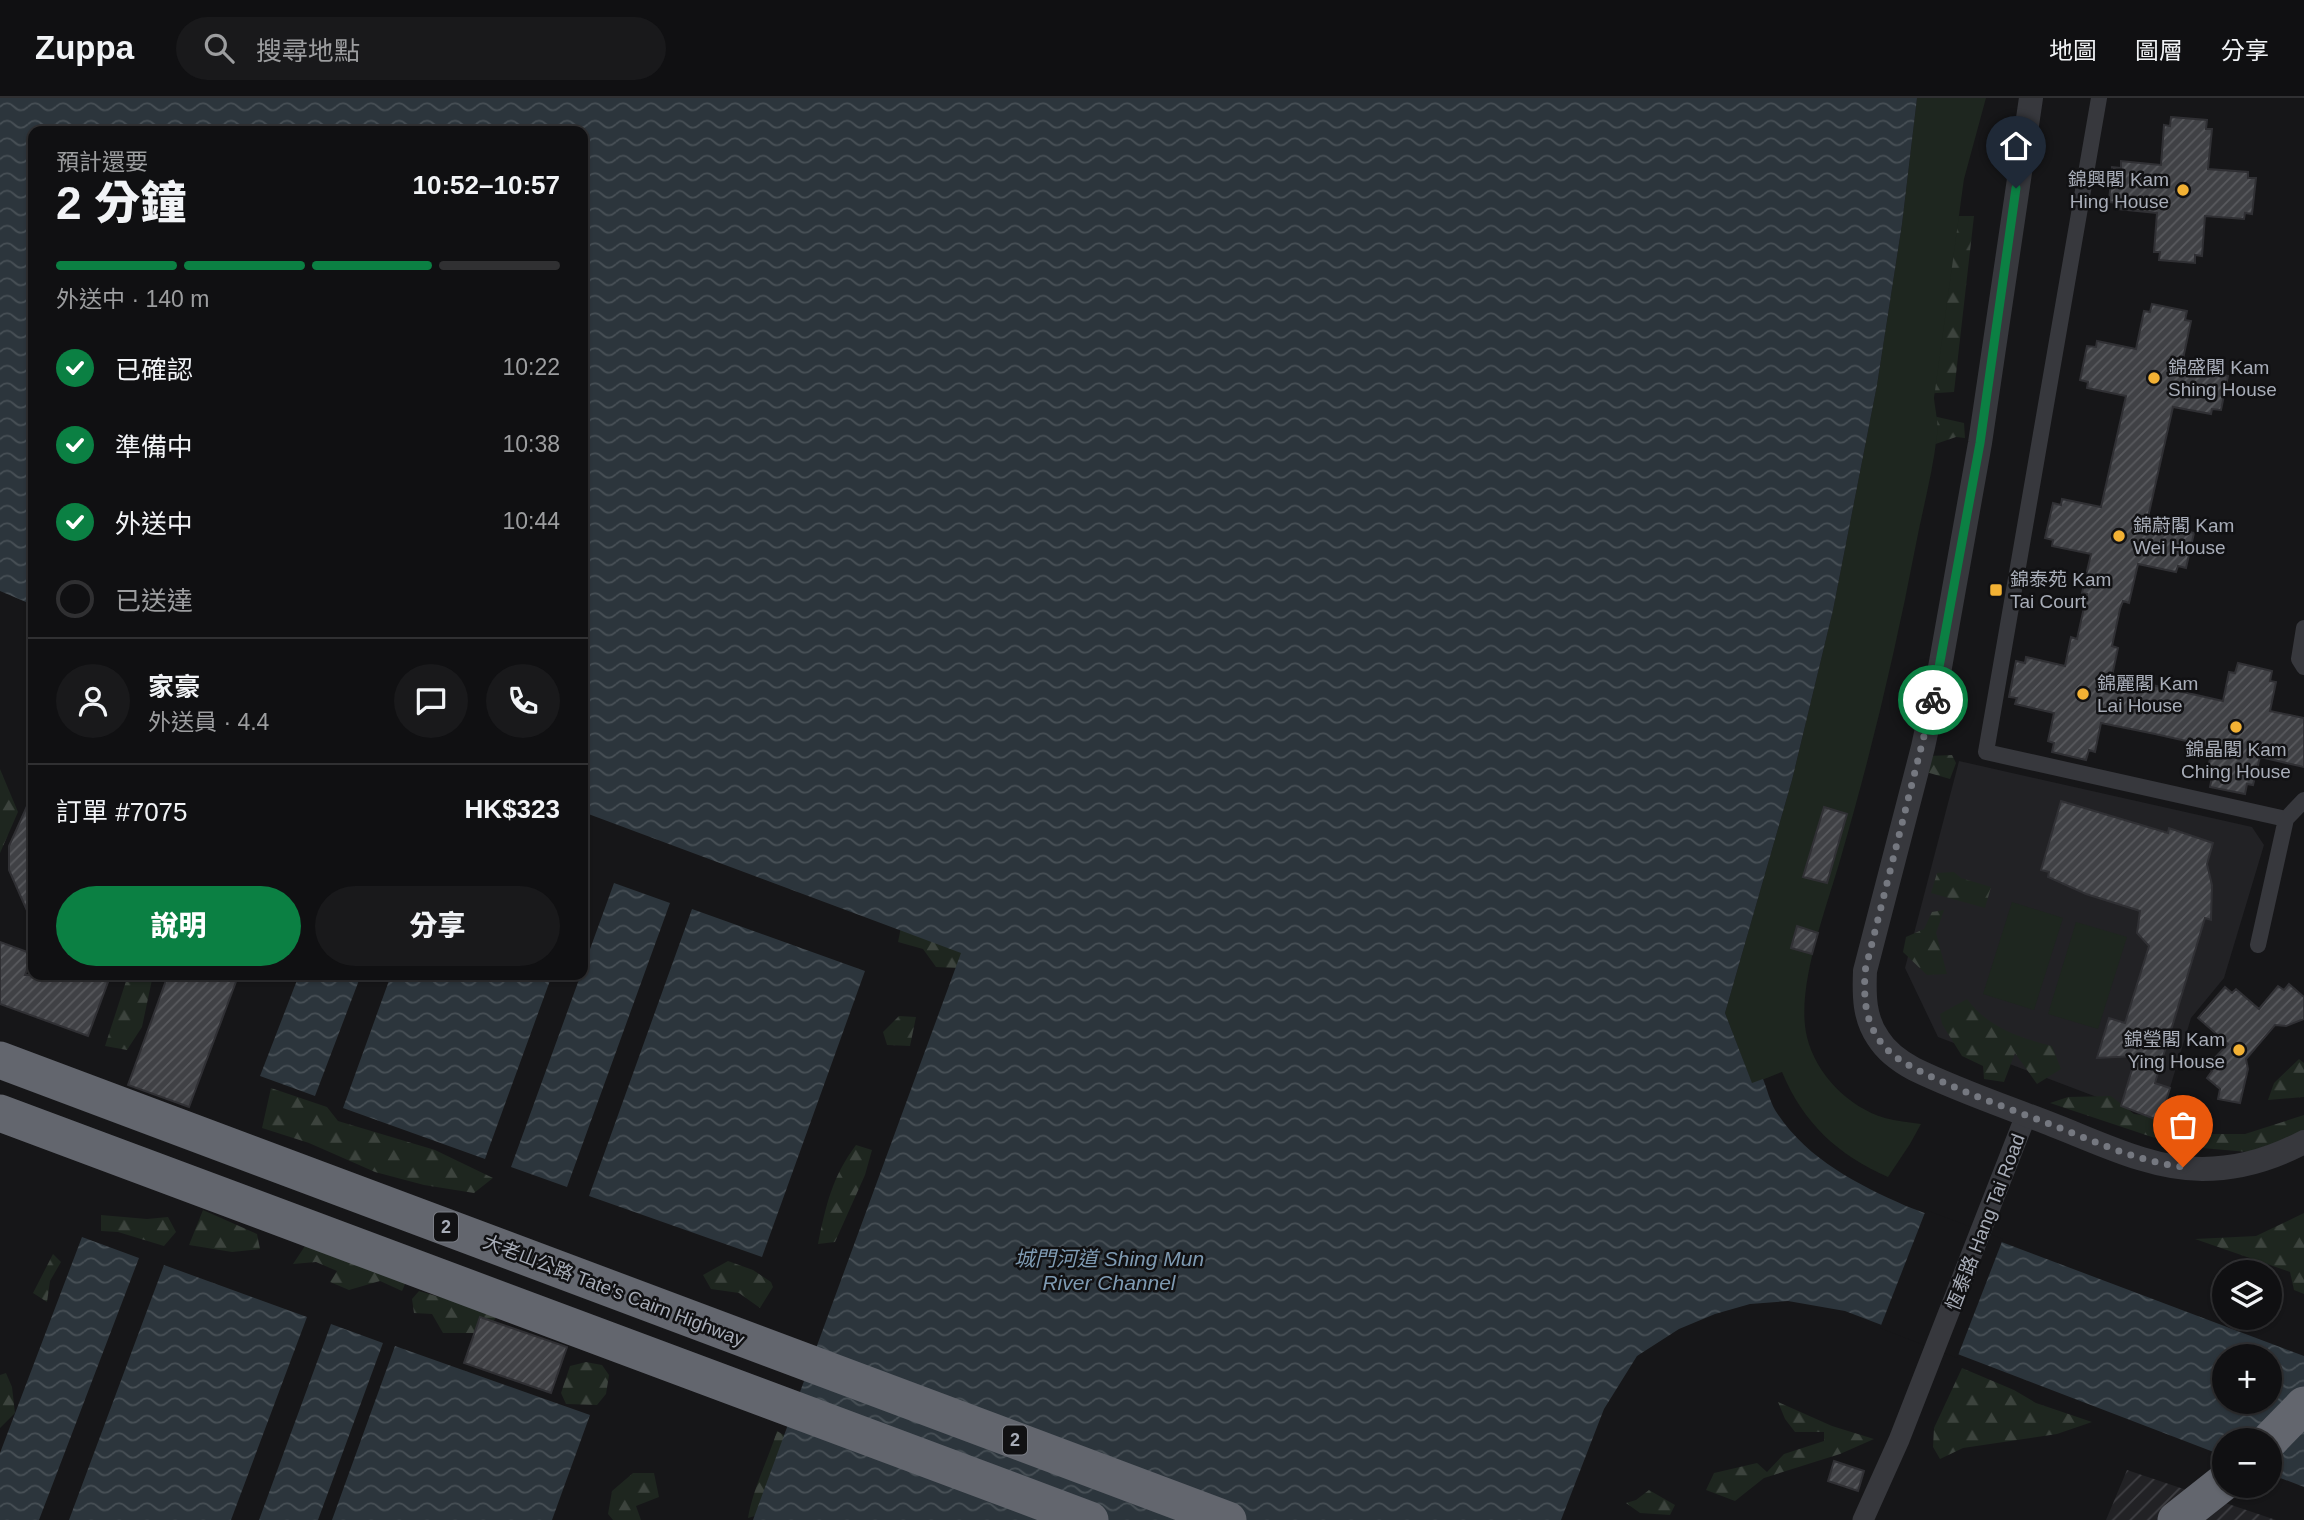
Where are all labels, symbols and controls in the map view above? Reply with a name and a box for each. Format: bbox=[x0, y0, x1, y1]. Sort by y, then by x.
search box bbox=[176, 17, 666, 80]
text: Zuppa bbox=[35, 29, 134, 66]
icon: search bbox=[200, 29, 238, 67]
text: 搜尋地點 bbox=[256, 36, 360, 66]
text: 地圖 bbox=[2049, 37, 2097, 64]
text: 圖層 bbox=[2135, 37, 2183, 64]
text: 分享 bbox=[2221, 37, 2269, 64]
pin bbox=[1986, 116, 2046, 188]
icon: home bbox=[1997, 127, 2035, 165]
text: 預計還要 bbox=[56, 149, 148, 175]
place label: 錦興閣 Kam Hing House bbox=[2068, 169, 2169, 212]
text: 10:52–10:57 bbox=[413, 170, 560, 200]
text: 2 分鐘 bbox=[56, 177, 186, 229]
marker: 錦興閣 Kam Hing House bbox=[2175, 182, 2191, 198]
text: 外送中 · 140 m bbox=[56, 286, 209, 312]
icon: check bbox=[56, 349, 94, 387]
text: 10:22 bbox=[502, 354, 560, 380]
text: 已確認 bbox=[115, 355, 193, 385]
place label: 錦盛閣 Kam Shing House bbox=[2168, 357, 2277, 400]
marker: 錦盛閣 Kam Shing House bbox=[2146, 370, 2162, 386]
icon: check bbox=[56, 426, 94, 464]
text: 10:38 bbox=[502, 431, 560, 457]
text: 準備中 bbox=[115, 432, 193, 462]
icon: check bbox=[56, 503, 94, 541]
text: 10:44 bbox=[502, 508, 560, 534]
text: 外送中 bbox=[115, 509, 193, 539]
place label: 錦蔚閣 Kam Wei House bbox=[2133, 515, 2234, 558]
marker: 錦蔚閣 Kam Wei House bbox=[2111, 528, 2127, 544]
place label: 錦泰苑 Kam Tai Court bbox=[2010, 569, 2111, 612]
marker: 錦泰苑 Kam Tai Court bbox=[1988, 582, 2004, 598]
text: 已送達 bbox=[115, 586, 193, 616]
button: person bbox=[56, 664, 130, 738]
button: chat bbox=[394, 664, 468, 738]
button: phone bbox=[486, 664, 560, 738]
courier bbox=[1898, 665, 1968, 735]
text: 家豪 bbox=[148, 672, 200, 702]
place label: 錦麗閣 Kam Lai House bbox=[2097, 673, 2198, 716]
icon: bike bbox=[1914, 681, 1952, 719]
marker: 錦麗閣 Kam Lai House bbox=[2075, 686, 2091, 702]
text: 外送員 · 4.4 bbox=[148, 709, 269, 735]
marker: 錦晶閣 Kam Ching House bbox=[2228, 719, 2244, 735]
place label: 錦晶閣 Kam Ching House bbox=[2181, 739, 2291, 782]
text: HK$323 bbox=[465, 794, 560, 824]
text: 訂單 #7075 bbox=[56, 797, 188, 827]
button: 說明 bbox=[56, 886, 301, 966]
button: 分享 bbox=[315, 886, 560, 966]
place label: 錦瑩閣 Kam Ying House bbox=[2124, 1029, 2225, 1072]
marker: 錦瑩閣 Kam Ying House bbox=[2231, 1042, 2247, 1058]
pin bbox=[2153, 1095, 2213, 1167]
icon: bag bbox=[2164, 1106, 2202, 1144]
street label: 恆泰路 Hang Tai Road bbox=[1942, 1131, 2029, 1314]
road number: 2 bbox=[434, 1212, 458, 1242]
street label: 大老山公路 Tate's Cairn Highway bbox=[480, 1231, 748, 1350]
water label: 城門河道 Shing Mun River Channel bbox=[1014, 1247, 1204, 1294]
map controls bbox=[2212, 1260, 2282, 1498]
button: layers bbox=[2212, 1260, 2282, 1330]
button: + bbox=[2212, 1344, 2282, 1414]
road number: 2 bbox=[1003, 1426, 1027, 1455]
button: − bbox=[2212, 1428, 2282, 1498]

